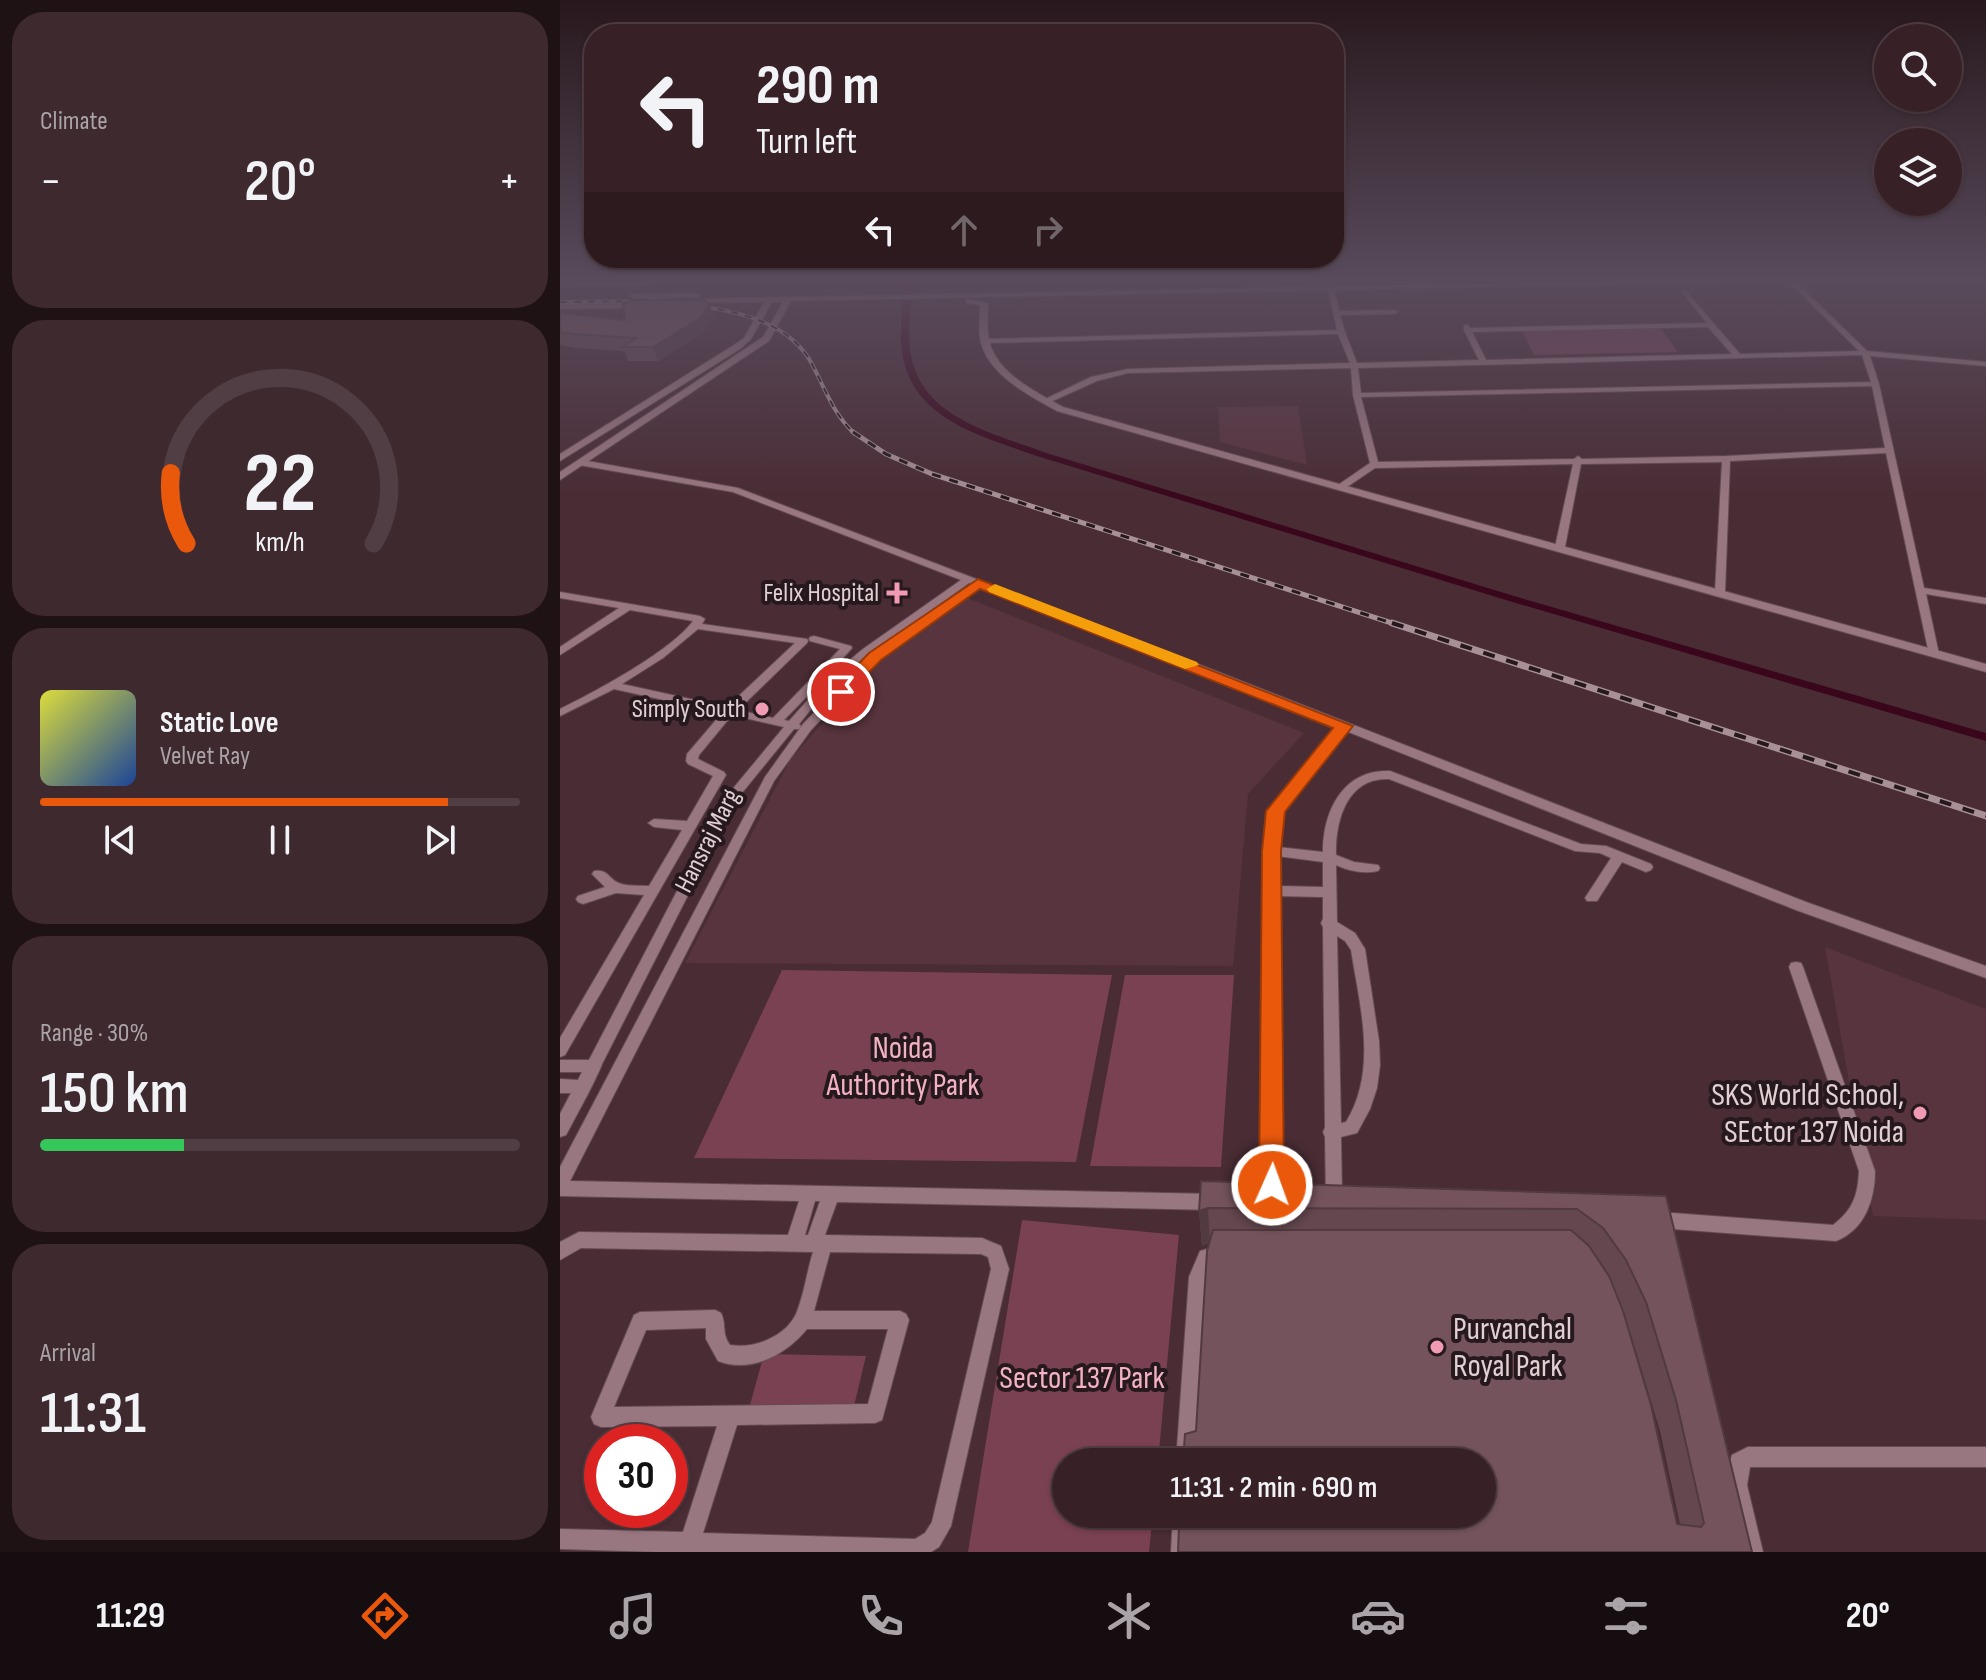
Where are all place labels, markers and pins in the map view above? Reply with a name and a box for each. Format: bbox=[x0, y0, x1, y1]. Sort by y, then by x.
place label: Felix Hospital bbox=[763, 578, 879, 609]
marker: Felix Hospital bbox=[886, 582, 908, 604]
pin bbox=[807, 658, 875, 726]
place label: Simply South bbox=[632, 694, 746, 725]
marker: Simply South bbox=[753, 700, 771, 718]
place label: SKS World School, SEctor 137 Noida bbox=[1711, 1076, 1904, 1152]
marker: SKS World School, SEctor 137 Noida bbox=[1911, 1104, 1929, 1122]
place label: Purvanchal Royal Park bbox=[1453, 1310, 1572, 1386]
marker: Purvanchal Royal Park bbox=[1428, 1338, 1446, 1356]

